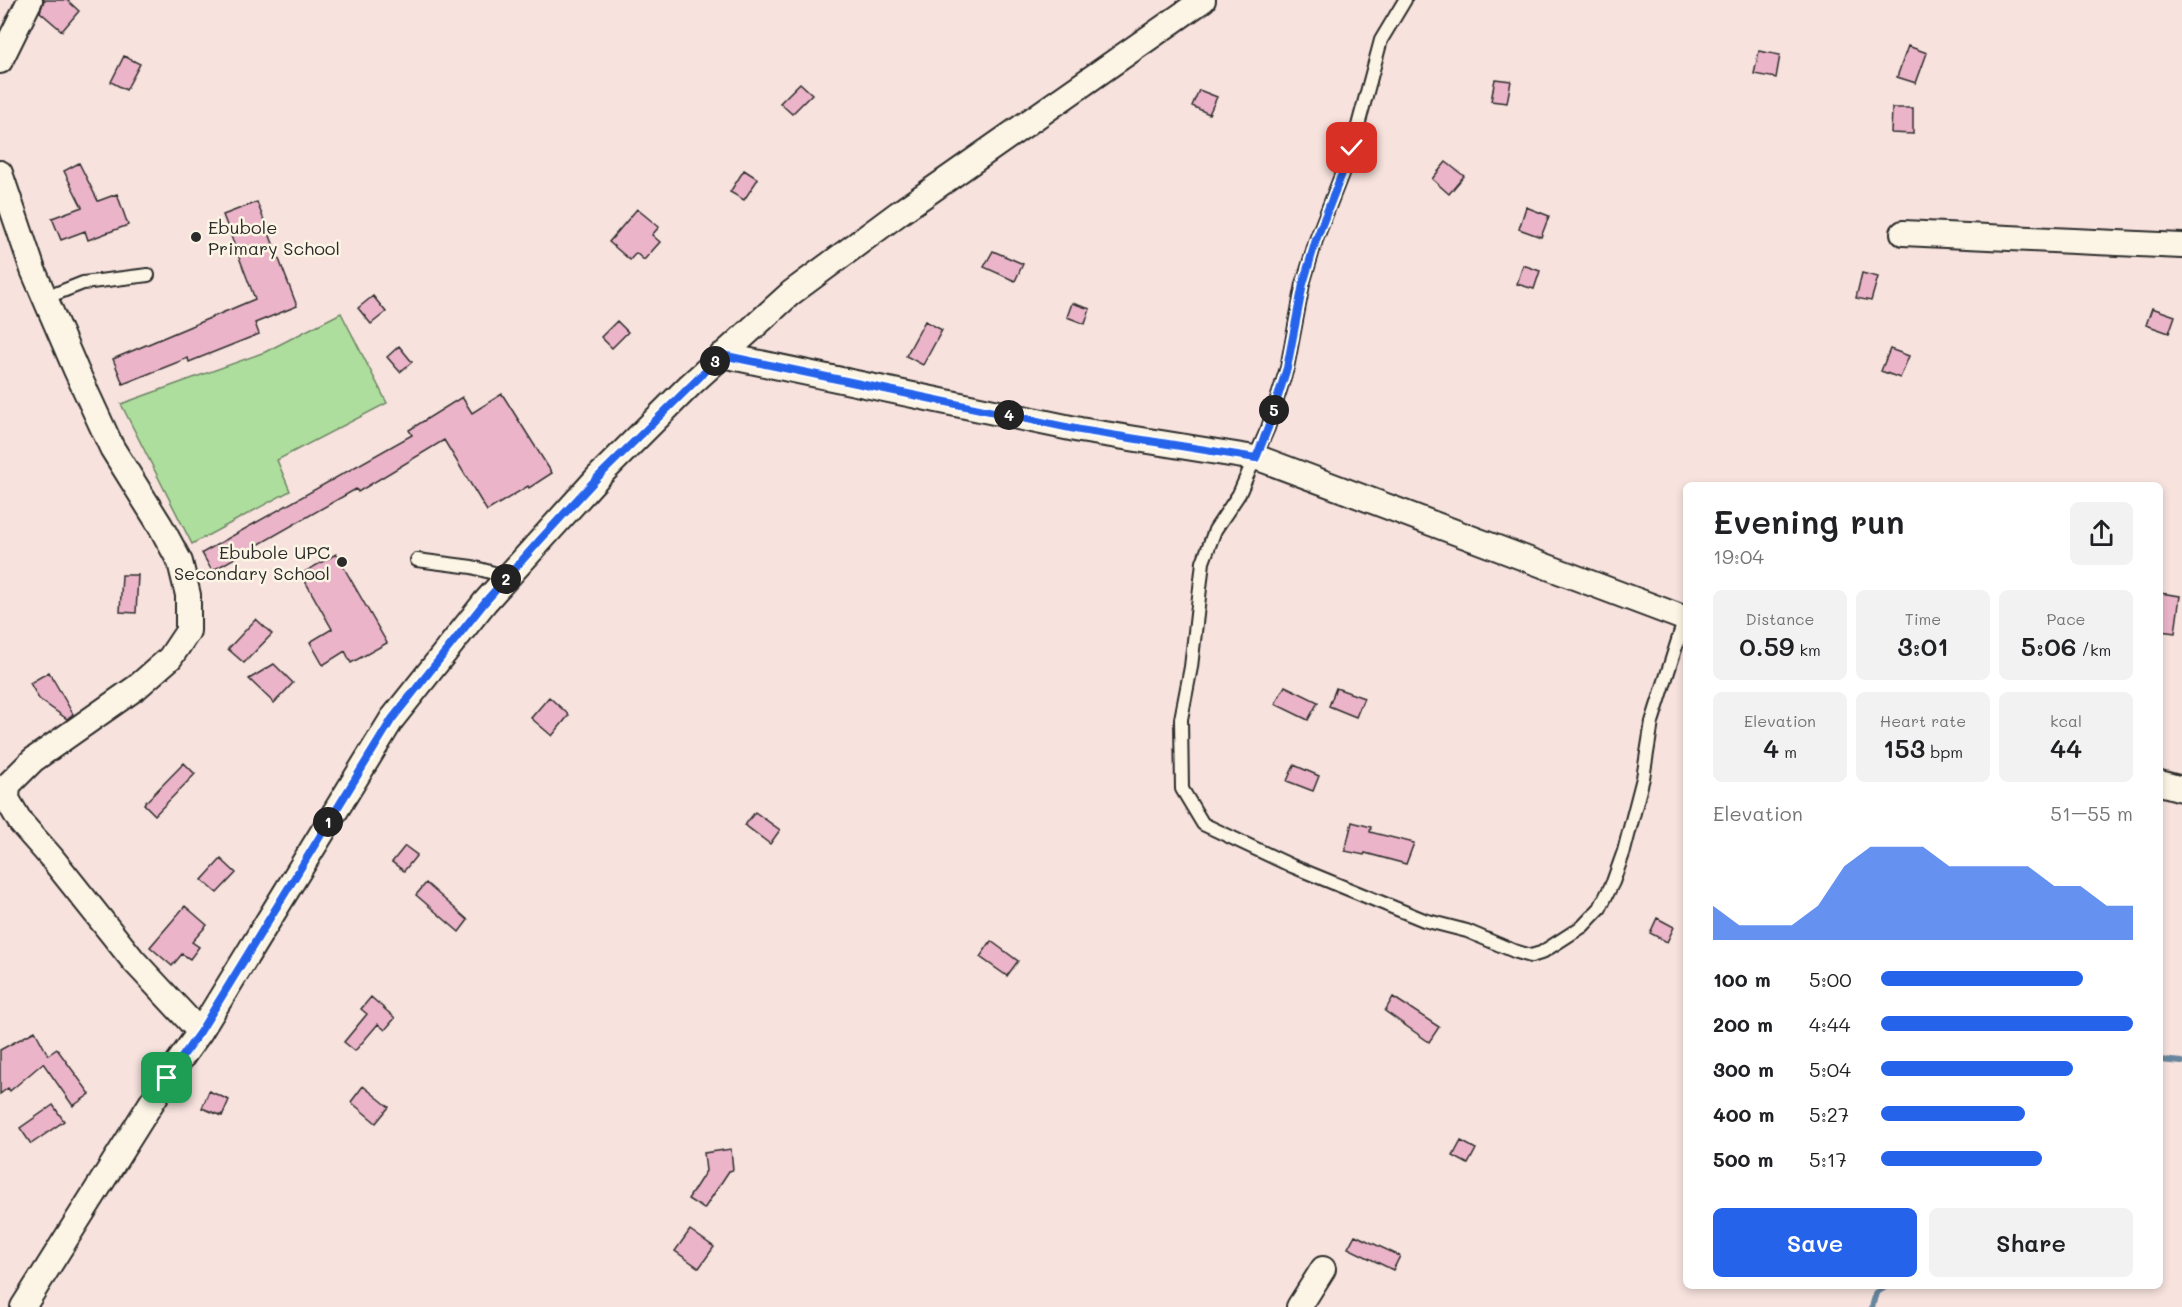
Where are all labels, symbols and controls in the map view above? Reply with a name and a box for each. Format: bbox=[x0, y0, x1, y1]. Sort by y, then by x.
pin bbox=[1326, 122, 1377, 173]
icon: check bbox=[1335, 131, 1368, 164]
place label: Ebubole Primary School bbox=[208, 215, 340, 260]
marker: Ebubole Primary School bbox=[189, 230, 203, 244]
pin: 3 bbox=[700, 346, 730, 376]
text: 3 bbox=[710, 350, 720, 371]
pin: 5 bbox=[1259, 395, 1289, 425]
text: 5 bbox=[1269, 399, 1279, 420]
pin: 4 bbox=[994, 400, 1024, 430]
text: 4 bbox=[1004, 404, 1014, 425]
text: Evening run bbox=[1713, 499, 1905, 542]
button: share bbox=[2070, 502, 2133, 565]
place label: Ebubole UPC Secondary School bbox=[174, 540, 330, 585]
text: 19:04 bbox=[1713, 543, 1764, 569]
marker: Ebubole UPC Secondary School bbox=[335, 555, 349, 569]
pin: 2 bbox=[491, 564, 521, 594]
text: 2 bbox=[502, 568, 510, 589]
text: Distance bbox=[1746, 608, 1814, 629]
text: Time bbox=[1905, 608, 1941, 629]
text: Pace bbox=[2046, 608, 2086, 629]
text: 0.59 bbox=[1739, 629, 1794, 663]
text: 3:01 bbox=[1897, 629, 1949, 663]
text: 5:06 bbox=[2021, 629, 2076, 663]
text: km bbox=[1794, 639, 1821, 660]
text: /km bbox=[2076, 639, 2111, 660]
text: Elevation bbox=[1744, 710, 1816, 731]
text: Heart rate bbox=[1880, 710, 1966, 731]
text: kcal bbox=[2050, 710, 2082, 731]
text: 4 bbox=[1763, 731, 1779, 765]
text: 153 bbox=[1883, 731, 1925, 765]
text: 44 bbox=[2050, 731, 2082, 765]
text: m bbox=[1779, 741, 1797, 762]
text: bpm bbox=[1925, 741, 1963, 762]
text: Elevation bbox=[1713, 800, 1803, 826]
text: 51–55 m bbox=[2050, 800, 2133, 826]
pin: 1 bbox=[313, 807, 343, 837]
text: 1 bbox=[324, 811, 332, 832]
text: 100 m bbox=[1713, 966, 1771, 992]
text: 5:00 bbox=[1809, 966, 1852, 992]
text: 200 m bbox=[1713, 1011, 1773, 1037]
text: 4:44 bbox=[1809, 1011, 1850, 1037]
pin bbox=[141, 1052, 192, 1103]
text: 300 m bbox=[1713, 1056, 1774, 1082]
text: 5:04 bbox=[1809, 1056, 1851, 1082]
icon: arrive bbox=[150, 1061, 183, 1094]
text: 400 m bbox=[1713, 1101, 1774, 1127]
text: 5:27 bbox=[1809, 1101, 1849, 1127]
text: 500 m bbox=[1713, 1146, 1773, 1172]
text: 5:17 bbox=[1809, 1146, 1847, 1172]
button: Save bbox=[1713, 1208, 1917, 1277]
button: Share bbox=[1929, 1208, 2133, 1277]

